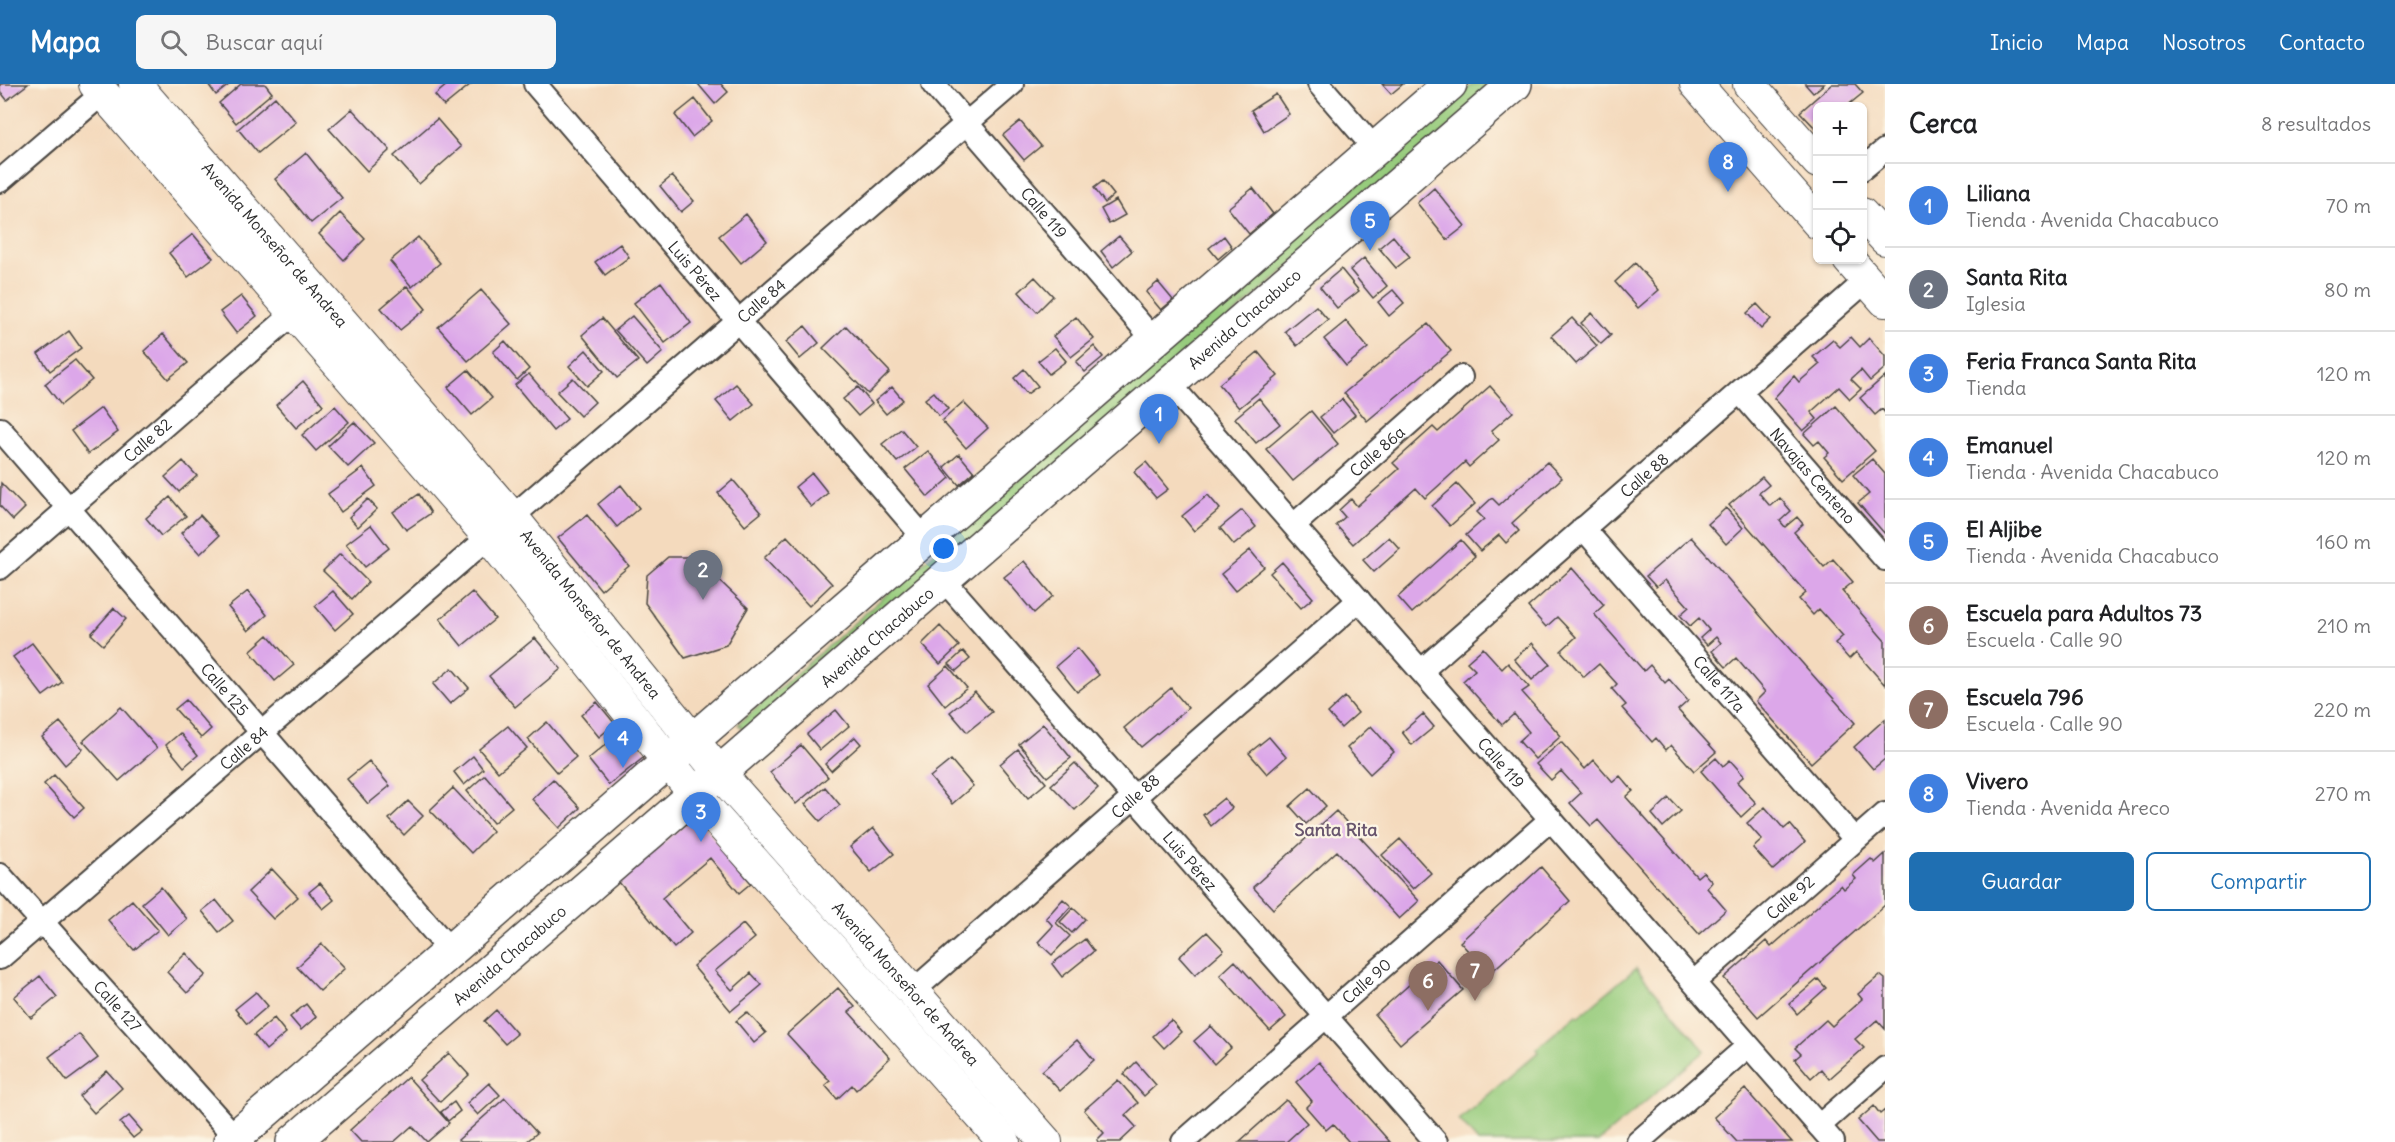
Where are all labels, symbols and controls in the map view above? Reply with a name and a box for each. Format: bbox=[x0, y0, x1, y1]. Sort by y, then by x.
search box bbox=[136, 15, 556, 69]
text: Mapa bbox=[30, 24, 100, 60]
icon: search bbox=[157, 26, 190, 59]
text: Buscar aquí bbox=[205, 28, 323, 56]
text: Inicio bbox=[1990, 29, 2043, 56]
text: Mapa bbox=[2076, 29, 2129, 56]
text: Nosotros bbox=[2162, 29, 2246, 56]
text: Contacto bbox=[2279, 29, 2365, 56]
map controls bbox=[1813, 102, 1867, 264]
button: + bbox=[1813, 102, 1867, 156]
text: Cerca bbox=[1909, 107, 1978, 140]
text: 8 resultados bbox=[2261, 111, 2371, 136]
pin: 8 bbox=[1708, 142, 1748, 192]
button: − bbox=[1813, 156, 1867, 210]
street label: Avenida Monseñor de Andrea bbox=[198, 158, 352, 331]
text: Liliana bbox=[1966, 179, 2031, 207]
street label: Calle 119 bbox=[1017, 183, 1072, 242]
text: 1 bbox=[1925, 193, 1932, 218]
text: 70 m bbox=[2326, 193, 2371, 218]
pin: 5 bbox=[1350, 202, 1390, 251]
text: Tienda · Avenida Chacabuco bbox=[1966, 207, 2219, 232]
button: locate bbox=[1813, 210, 1867, 264]
street label: Luis Pérez bbox=[664, 237, 727, 305]
text: Santa Rita bbox=[1966, 263, 2067, 291]
street label: Avenida Chacabuco bbox=[1184, 264, 1305, 373]
street label: Calle 84 bbox=[733, 275, 790, 327]
text: 2 bbox=[1923, 277, 1934, 302]
text: 80 m bbox=[2324, 277, 2371, 302]
text: Iglesia bbox=[1966, 291, 2026, 316]
text: Feria Franca Santa Rita bbox=[1966, 347, 2197, 375]
text: 3 bbox=[1923, 361, 1934, 386]
text: 120 m bbox=[2317, 361, 2371, 386]
text: Tienda bbox=[1966, 375, 2026, 400]
pin: 1 bbox=[1140, 394, 1178, 444]
street label: Calle 82 bbox=[119, 414, 176, 467]
street label: Calle 86a bbox=[1345, 422, 1409, 481]
street label: Navajas Centeno bbox=[1766, 424, 1860, 528]
text: Emanuel bbox=[1966, 431, 2053, 459]
text: 4 bbox=[1923, 445, 1934, 470]
text: 120 m bbox=[2317, 445, 2371, 470]
street label: Calle 88 bbox=[1616, 449, 1673, 502]
text: Tienda · Avenida Chacabuco bbox=[1966, 459, 2219, 484]
text: El Aljibe bbox=[1966, 515, 2042, 543]
street label: Avenida Monseñor de Andrea bbox=[516, 525, 665, 703]
text: 5 bbox=[1923, 529, 1934, 554]
text: 160 m bbox=[2316, 529, 2371, 554]
your location bbox=[929, 534, 958, 563]
text: Tienda · Avenida Chacabuco bbox=[1966, 543, 2219, 568]
pin: 2 bbox=[684, 550, 722, 600]
street label: Avenida Chacabuco bbox=[816, 583, 938, 691]
text: Escuela para Adultos 73 bbox=[1966, 599, 2202, 627]
text: 6 bbox=[1923, 613, 1934, 638]
text: 210 m bbox=[2317, 613, 2371, 638]
text: Escuela · Calle 90 bbox=[1966, 627, 2123, 652]
street label: Calle 117a bbox=[1689, 651, 1749, 716]
street label: Calle 125 bbox=[196, 659, 253, 720]
text: Escuela 796 bbox=[1966, 683, 2084, 711]
text: 7 bbox=[1924, 697, 1933, 722]
text: 220 m bbox=[2314, 697, 2371, 722]
text: Escuela · Calle 90 bbox=[1966, 711, 2123, 736]
pin: 4 bbox=[604, 718, 642, 768]
street label: Calle 84 bbox=[216, 722, 272, 774]
street label: Calle 119 bbox=[1474, 733, 1529, 792]
text: Vivero bbox=[1966, 767, 2028, 795]
street label: Calle 88 bbox=[1107, 770, 1164, 823]
text: 8 bbox=[1923, 781, 1934, 806]
text: 270 m bbox=[2315, 781, 2371, 806]
pin: 3 bbox=[682, 792, 720, 842]
text: Tienda · Avenida Areco bbox=[1966, 795, 2170, 820]
district label: Santa Rita bbox=[1295, 818, 1378, 841]
street label: Luis Pérez bbox=[1159, 827, 1222, 895]
button: Guardar bbox=[1909, 852, 2134, 911]
button: Compartir bbox=[2146, 852, 2371, 911]
street label: Calle 92 bbox=[1762, 871, 1818, 924]
street label: Avenida Monseñor de Andrea bbox=[828, 898, 984, 1070]
street label: Avenida Chacabuco bbox=[449, 901, 570, 1009]
pin: 7 bbox=[1456, 952, 1494, 1001]
street label: Calle 90 bbox=[1338, 954, 1395, 1008]
pin: 6 bbox=[1408, 962, 1448, 1011]
street label: Calle 127 bbox=[89, 976, 146, 1036]

